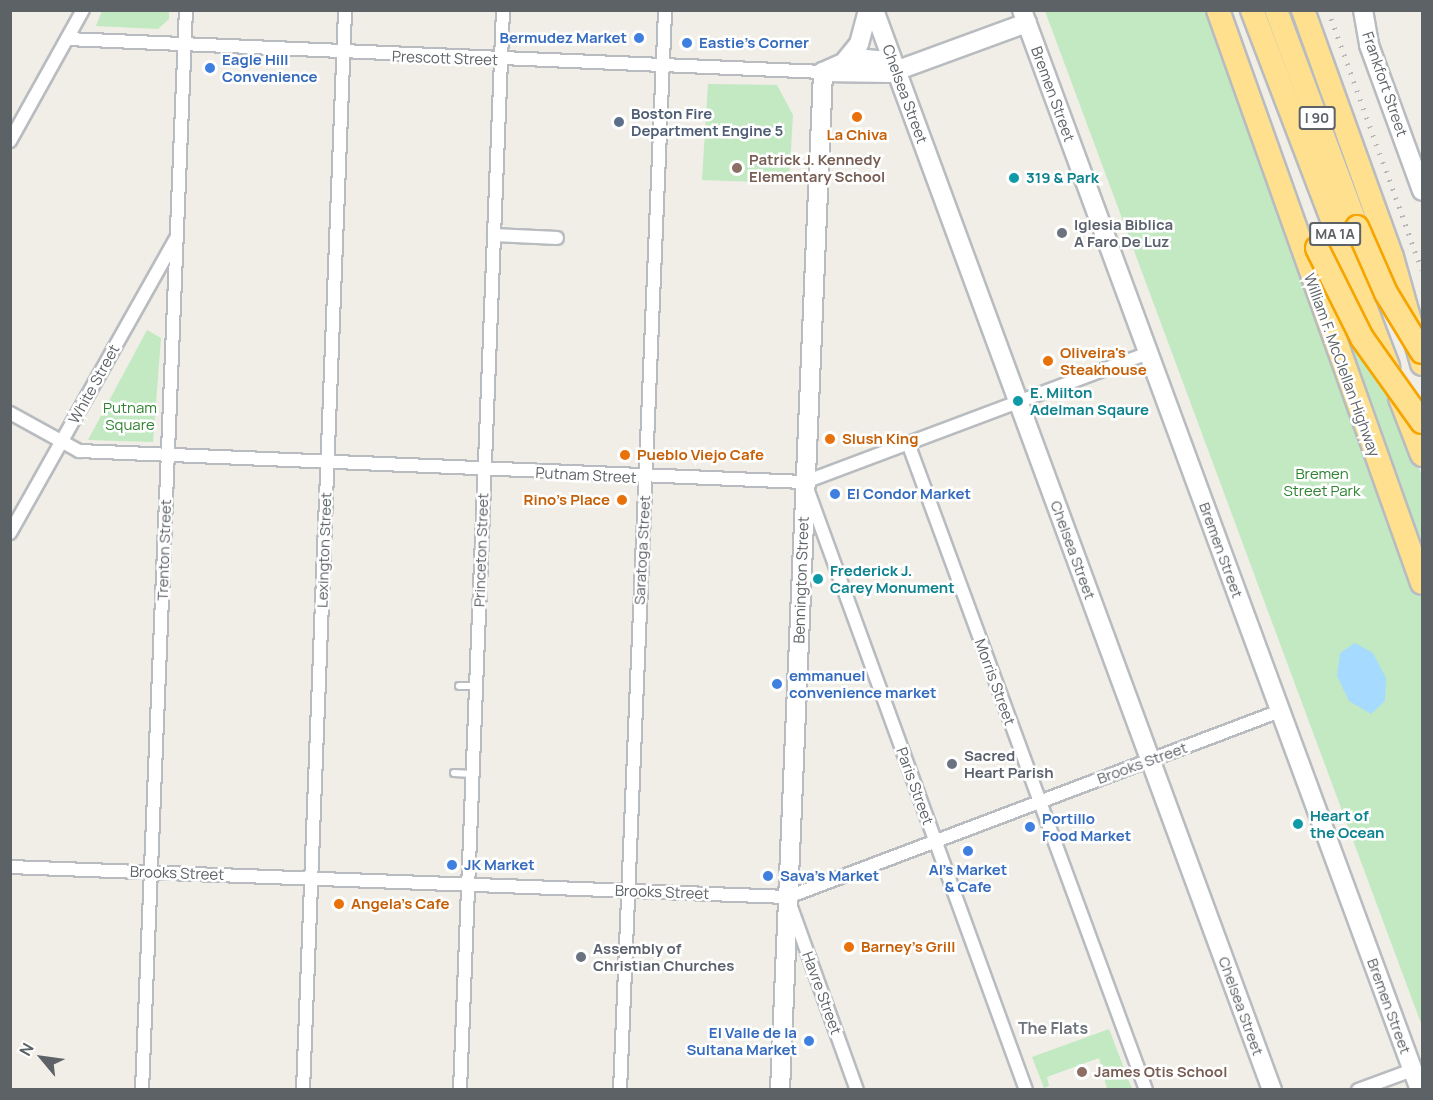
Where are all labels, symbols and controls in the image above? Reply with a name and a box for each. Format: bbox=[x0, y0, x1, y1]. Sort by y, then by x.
place label: Bermudez Market bbox=[499, 29, 627, 47]
street label: Frankfort Street bbox=[1359, 29, 1411, 139]
marker: Bermudez Market bbox=[632, 31, 646, 45]
place label: Eastie's Corner bbox=[699, 34, 809, 52]
marker: Eastie's Corner bbox=[680, 36, 694, 50]
street label: Chelsea Street bbox=[879, 42, 931, 146]
street label: Bremen Street bbox=[1027, 44, 1079, 144]
street label: Prescott Street bbox=[392, 47, 498, 69]
place label: Eagle Hill Convenience bbox=[222, 50, 318, 85]
marker: Eagle Hill Convenience bbox=[203, 61, 217, 75]
place label: Boston Fire Department Engine 5 bbox=[631, 104, 783, 139]
road number: I 90 bbox=[1298, 107, 1336, 129]
marker: La Chiva bbox=[850, 110, 864, 124]
marker: Boston Fire Department Engine 5 bbox=[612, 115, 626, 129]
place label: La Chiva bbox=[827, 126, 887, 144]
place label: Patrick J. Kennedy Elementary School bbox=[749, 150, 885, 185]
marker: Patrick J. Kennedy Elementary School bbox=[730, 161, 744, 175]
place label: 319 & Park bbox=[1026, 169, 1099, 187]
marker: 319 & Park bbox=[1007, 171, 1021, 185]
place label: Iglesia Biblica A Faro De Luz bbox=[1074, 215, 1173, 250]
road number: MA 1A bbox=[1308, 223, 1362, 245]
marker: Iglesia Biblica A Faro De Luz bbox=[1055, 226, 1069, 240]
street label: William F. McClellan Highway bbox=[1300, 271, 1384, 459]
street label: White Street bbox=[65, 341, 123, 427]
place label: Oliveira's Steakhouse bbox=[1060, 343, 1147, 378]
marker: Oliveira's Steakhouse bbox=[1041, 354, 1055, 368]
place label: E. Milton Adelman Sqaure bbox=[1030, 383, 1149, 418]
marker: E. Milton Adelman Sqaure bbox=[1011, 394, 1025, 408]
park label: Putnam Square bbox=[103, 398, 157, 433]
place label: Slush King bbox=[842, 430, 918, 448]
marker: Slush King bbox=[823, 432, 837, 446]
place label: Pueblo Viejo Cafe bbox=[637, 446, 764, 464]
marker: Pueblo Viejo Cafe bbox=[618, 448, 632, 462]
street label: Putnam Street bbox=[535, 463, 637, 487]
park label: Bremen Street Park bbox=[1284, 464, 1360, 499]
place label: El Condor Market bbox=[847, 485, 971, 503]
marker: El Condor Market bbox=[828, 487, 842, 501]
place label: Rino's Place bbox=[524, 491, 610, 509]
street label: Lexington Street bbox=[313, 492, 335, 608]
street label: Princeton Street bbox=[470, 493, 492, 607]
marker: Rino's Place bbox=[615, 493, 629, 507]
street label: Saratoga Street bbox=[630, 495, 654, 605]
street label: Chelsea Street bbox=[1047, 498, 1099, 602]
street label: Trenton Street bbox=[153, 499, 175, 601]
street label: Bremen Street bbox=[1195, 500, 1247, 600]
street label: Bennington Street bbox=[790, 516, 812, 644]
place label: Frederick J. Carey Monument bbox=[830, 561, 955, 596]
marker: Frederick J. Carey Monument bbox=[811, 572, 825, 586]
street label: Morris Street bbox=[971, 636, 1019, 728]
place label: emmanuel convenience market bbox=[789, 666, 937, 701]
marker: emmanuel convenience market bbox=[770, 677, 784, 691]
street label: Brooks Street bbox=[1095, 738, 1189, 788]
street label: Paris Street bbox=[893, 745, 937, 827]
place label: Sacred Heart Parish bbox=[964, 746, 1054, 781]
marker: Sacred Heart Parish bbox=[945, 757, 959, 771]
place label: Heart of the Ocean bbox=[1310, 806, 1384, 841]
place label: Portillo Food Market bbox=[1042, 809, 1131, 844]
marker: Heart of the Ocean bbox=[1291, 817, 1305, 831]
marker: Portillo Food Market bbox=[1023, 820, 1037, 834]
marker: Al's Market & Cafe bbox=[961, 844, 975, 858]
place label: JK Market bbox=[464, 856, 535, 874]
marker: JK Market bbox=[445, 858, 459, 872]
place label: Al's Market & Cafe bbox=[929, 860, 1007, 895]
street label: Brooks Street bbox=[130, 862, 224, 884]
place label: Sava's Market bbox=[780, 867, 879, 885]
marker: Sava's Market bbox=[761, 869, 775, 883]
street label: Brooks Street bbox=[615, 881, 709, 903]
place label: Angela's Cafe bbox=[351, 895, 449, 913]
marker: Angela's Cafe bbox=[332, 897, 346, 911]
place label: Barney's Grill bbox=[861, 938, 955, 956]
place label: Assembly of Christian Churches bbox=[593, 939, 734, 974]
marker: Barney's Grill bbox=[842, 940, 856, 954]
street label: Havre Street bbox=[799, 949, 845, 1037]
marker: Assembly of Christian Churches bbox=[574, 950, 588, 964]
street label: Chelsea Street bbox=[1215, 954, 1267, 1058]
street label: Bremen Street bbox=[1363, 956, 1415, 1056]
district label: The Flats bbox=[1018, 1018, 1088, 1038]
place label: El Valle de la Sultana Market bbox=[686, 1023, 797, 1058]
north arrow bbox=[12, 1028, 72, 1088]
marker: El Valle de la Sultana Market bbox=[802, 1034, 816, 1048]
text: N bbox=[14, 1039, 39, 1060]
place label: James Otis School bbox=[1094, 1063, 1227, 1081]
marker: James Otis School bbox=[1075, 1065, 1089, 1079]

